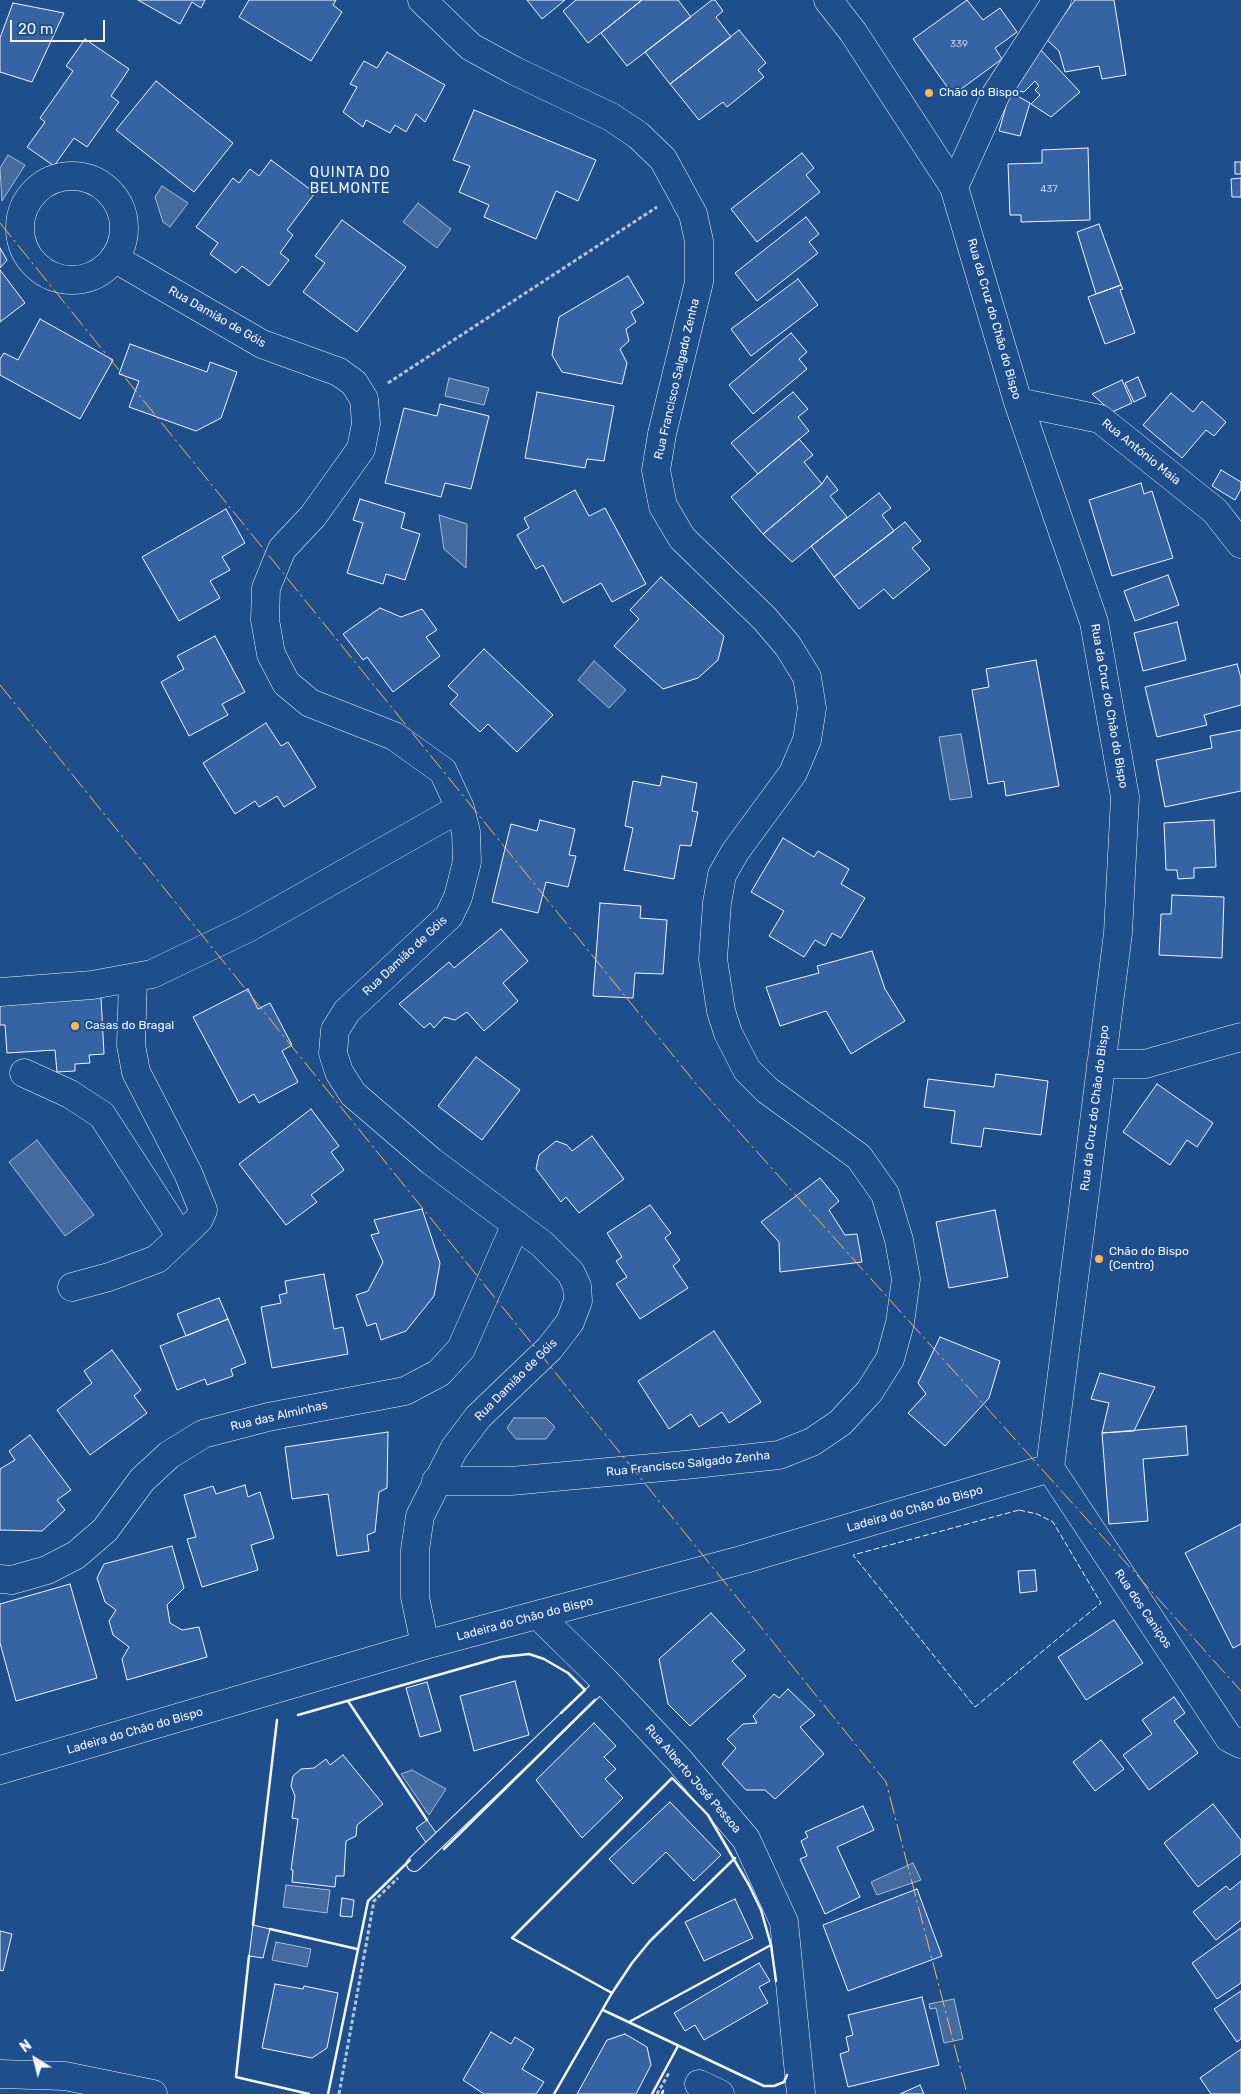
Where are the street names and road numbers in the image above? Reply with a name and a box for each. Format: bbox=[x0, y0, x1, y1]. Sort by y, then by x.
street label: Rua da Cruz do Chão do Bispo bbox=[964, 237, 1024, 401]
street label: Rua Damião de Góis bbox=[166, 283, 268, 351]
street label: Rua Francisco Salgado Zenha bbox=[651, 297, 703, 461]
street label: Rua António Maia bbox=[1099, 416, 1183, 488]
street label: Rua da Cruz do Chão do Bispo bbox=[1087, 623, 1131, 789]
street label: Rua Damião de Góis bbox=[360, 913, 450, 999]
street label: Rua da Cruz do Chão do Bispo bbox=[1078, 1024, 1112, 1192]
street label: Rua Damião de Góis bbox=[472, 1336, 560, 1424]
street label: Rua das Alminhas bbox=[229, 1398, 329, 1434]
street label: Rua Francisco Salgado Zenha bbox=[605, 1448, 771, 1480]
street label: Ladeira do Chão do Bispo bbox=[845, 1483, 985, 1535]
street label: Rua dos Caniços bbox=[1111, 1567, 1175, 1651]
street label: Ladeira do Chão do Bispo bbox=[455, 1594, 595, 1644]
street label: Ladeira do Chão do Bispo bbox=[65, 1705, 205, 1757]
street label: Rua Alberto José Pessoa bbox=[642, 1722, 744, 1836]

